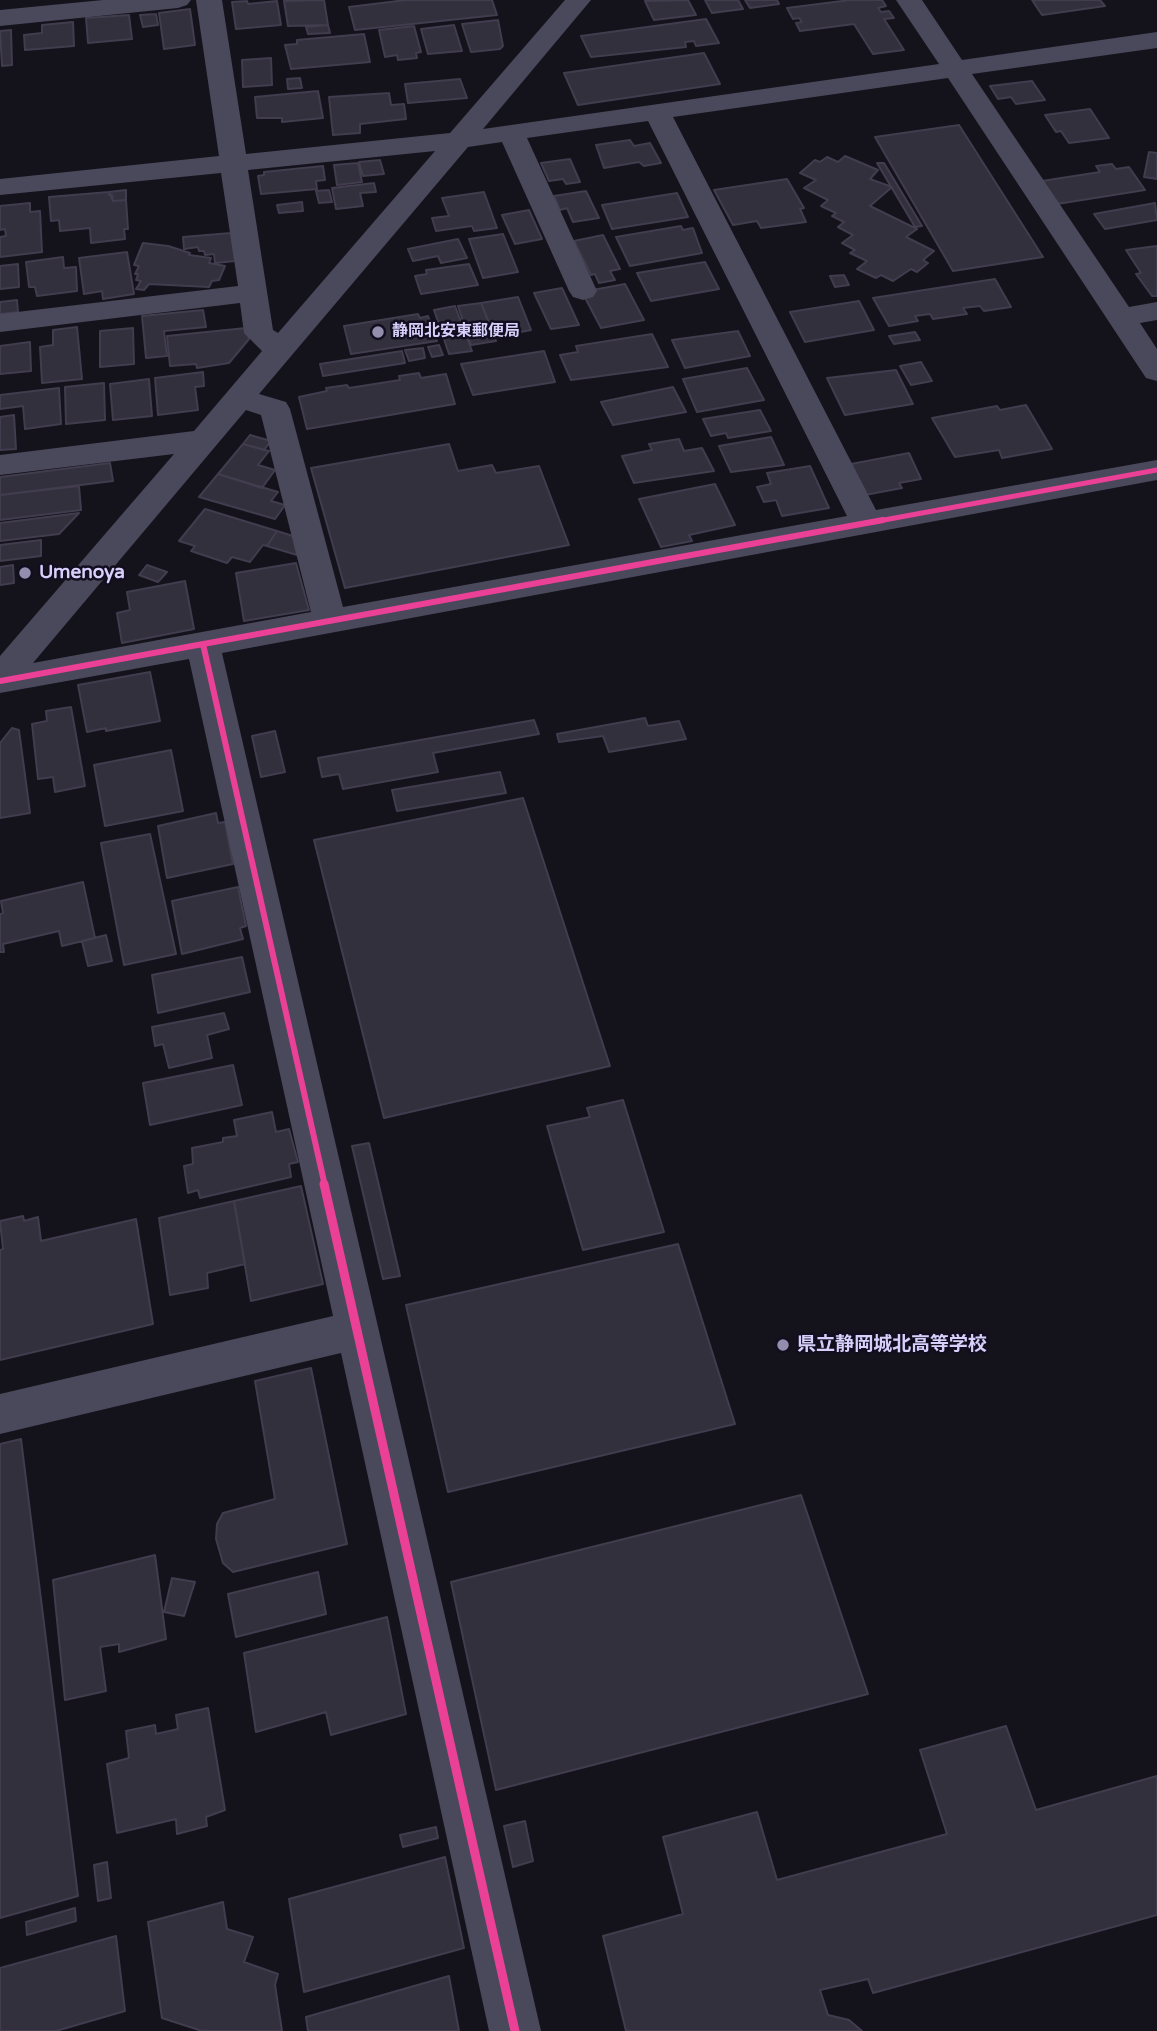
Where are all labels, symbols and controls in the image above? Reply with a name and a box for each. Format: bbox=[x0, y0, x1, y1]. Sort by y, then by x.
place label: 静岡北安東郵便局 bbox=[392, 322, 520, 342]
marker: 静岡北安東郵便局 bbox=[370, 324, 386, 340]
place label: Umenoya bbox=[39, 562, 125, 584]
marker: Umenoya bbox=[17, 565, 33, 581]
place label: 県立静岡城北高等学校 bbox=[797, 1334, 987, 1356]
marker: 県立静岡城北高等学校 bbox=[775, 1337, 791, 1353]

